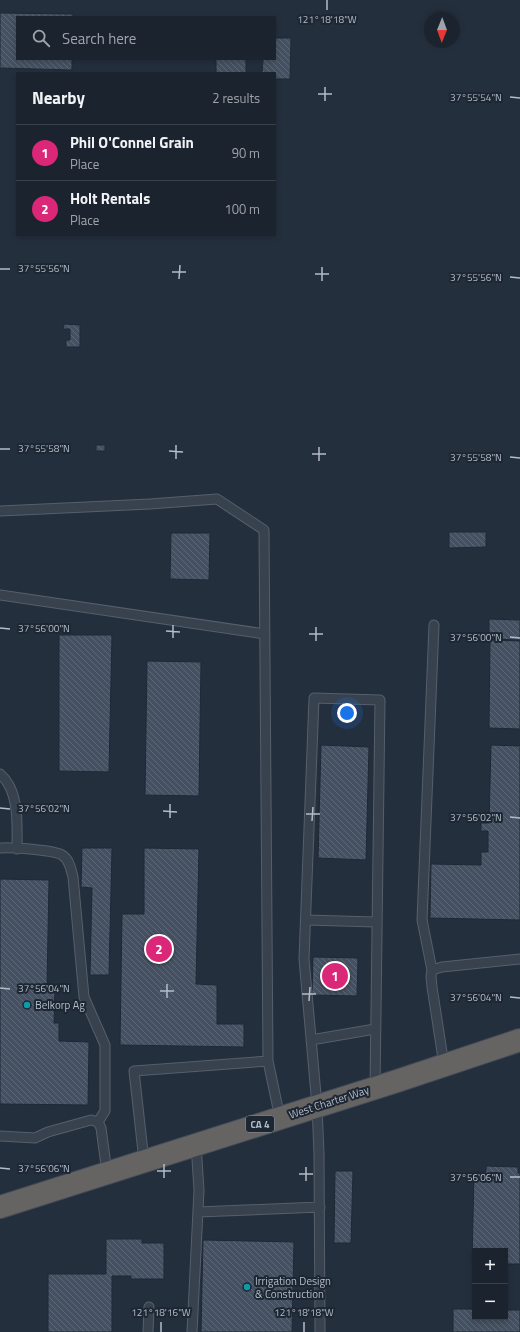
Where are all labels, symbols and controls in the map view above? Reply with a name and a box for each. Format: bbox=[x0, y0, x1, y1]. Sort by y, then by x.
text: 121°18'18"W bbox=[297, 12, 357, 27]
north arrow bbox=[424, 12, 460, 48]
search box bbox=[16, 16, 276, 60]
icon: search bbox=[30, 27, 52, 49]
text: Search here bbox=[62, 27, 136, 50]
text: Nearby bbox=[32, 85, 85, 111]
text: 2 results bbox=[212, 88, 260, 108]
text: 37°55'54"N bbox=[450, 90, 502, 105]
text: Phil O'Connel Grain bbox=[70, 131, 194, 154]
text: 1 bbox=[41, 143, 49, 163]
text: 90 m bbox=[232, 143, 260, 163]
text: Place bbox=[70, 154, 99, 174]
text: Holt Rentals bbox=[70, 187, 150, 210]
text: 2 bbox=[41, 199, 49, 219]
text: 100 m bbox=[224, 199, 260, 219]
text: Place bbox=[70, 210, 99, 230]
text: 37°55'56"N bbox=[18, 261, 70, 276]
text: 37°55'56"N bbox=[450, 270, 502, 285]
text: 37°55'58"N bbox=[18, 441, 70, 456]
text: 37°55'58"N bbox=[450, 450, 502, 465]
text: 37°56'00"N bbox=[18, 621, 70, 636]
text: 37°56'00"N bbox=[450, 630, 502, 645]
your location bbox=[337, 703, 357, 723]
text: 37°56'02"N bbox=[18, 801, 70, 816]
text: 37°56'02"N bbox=[450, 810, 502, 825]
pin: 2 bbox=[146, 934, 172, 964]
pin: 1 bbox=[322, 961, 348, 991]
text: 37°56'04"N bbox=[18, 981, 70, 996]
text: 37°56'04"N bbox=[450, 990, 502, 1005]
place label: Belkorp Ag bbox=[35, 997, 85, 1013]
marker: Belkorp Ag bbox=[22, 1000, 32, 1010]
street label: West Charter Way bbox=[287, 1081, 372, 1123]
road number: CA 4 bbox=[246, 1116, 274, 1132]
text: 37°56'06"N bbox=[18, 1161, 70, 1176]
text: 37°56'06"N bbox=[450, 1170, 502, 1185]
map controls bbox=[472, 1248, 508, 1320]
button: + bbox=[472, 1248, 508, 1284]
place label: Irrigation Design & Construction bbox=[255, 1273, 331, 1302]
marker: Irrigation Design & Construction bbox=[242, 1282, 252, 1292]
button: − bbox=[472, 1284, 508, 1320]
text: 121°18'16"W bbox=[131, 1305, 191, 1320]
text: 121°18'18"W bbox=[274, 1305, 334, 1320]

